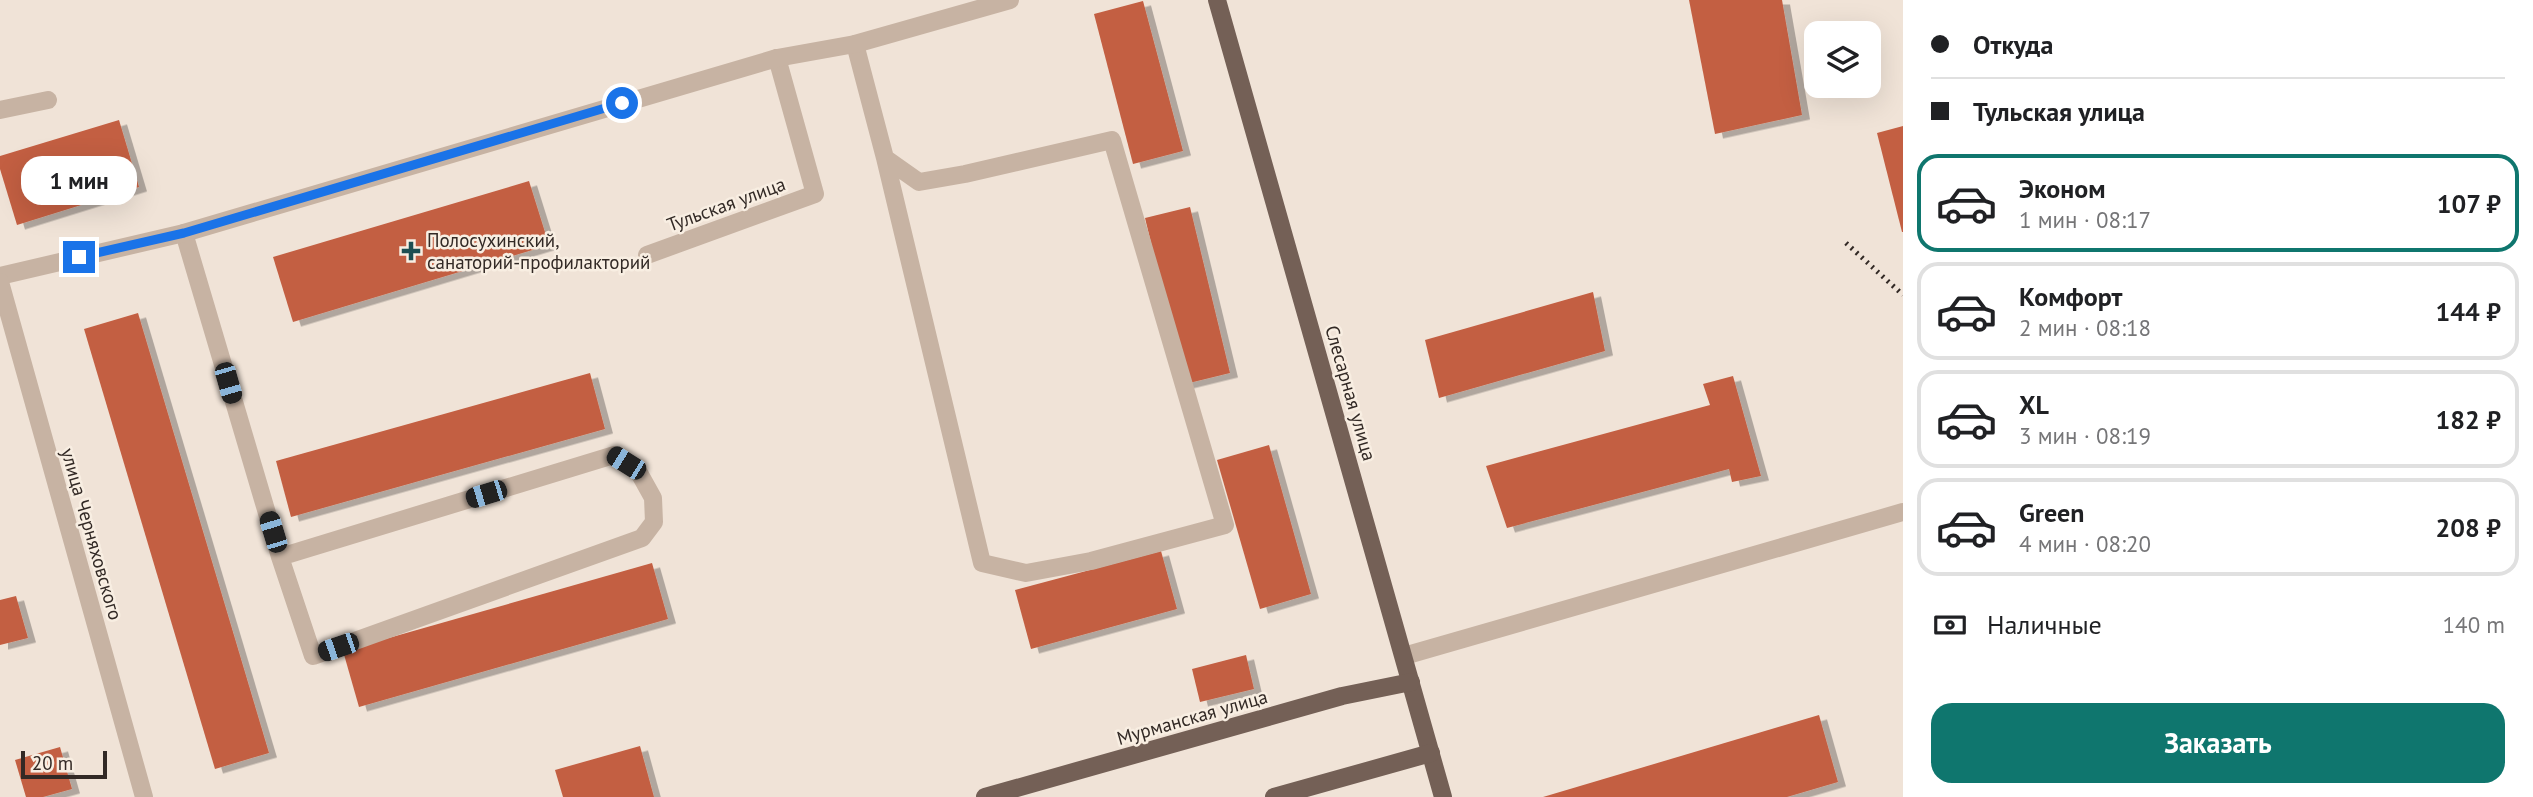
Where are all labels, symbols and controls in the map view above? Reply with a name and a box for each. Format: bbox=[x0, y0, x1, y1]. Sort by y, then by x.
map controls bbox=[1804, 21, 1881, 98]
button: layers bbox=[1804, 21, 1881, 98]
text: Откуда bbox=[1973, 28, 2053, 61]
route start bbox=[606, 87, 638, 119]
text: Тульская улица bbox=[1973, 95, 2145, 128]
callout: 1 мин bbox=[21, 156, 137, 204]
text: 1 мин bbox=[49, 166, 109, 195]
street label: Тульская улица bbox=[663, 171, 789, 237]
icon: car bbox=[1935, 172, 1998, 235]
text: Эконом bbox=[2019, 172, 2106, 205]
text: 107 ₽ bbox=[2437, 187, 2501, 220]
text: 1 мин · 08:17 bbox=[2019, 205, 2151, 234]
place label: Полосухинский, санаторий-профилакторий bbox=[427, 228, 650, 274]
route end bbox=[63, 241, 95, 273]
marker: Полосухинский, санаторий-профилакторий bbox=[401, 241, 421, 261]
icon: car bbox=[1935, 280, 1998, 343]
text: Комфорт bbox=[2019, 280, 2122, 313]
text: 144 ₽ bbox=[2435, 295, 2501, 328]
text: 2 мин · 08:18 bbox=[2019, 313, 2151, 342]
street label: Слесарная улица bbox=[1320, 323, 1382, 463]
car bbox=[213, 360, 244, 406]
icon: car bbox=[1935, 388, 1998, 451]
text: XL bbox=[2019, 388, 2049, 421]
text: 182 ₽ bbox=[2435, 403, 2501, 436]
text: 3 мин · 08:19 bbox=[2019, 421, 2151, 450]
car bbox=[603, 443, 650, 483]
street label: улица Черняховского bbox=[56, 445, 128, 623]
car bbox=[463, 478, 510, 510]
icon: car bbox=[1935, 496, 1998, 559]
text: Green bbox=[2019, 496, 2084, 529]
car bbox=[257, 509, 290, 555]
text: 208 ₽ bbox=[2435, 511, 2501, 544]
text: 4 мин · 08:20 bbox=[2019, 529, 2151, 558]
icon: cash bbox=[1931, 606, 1969, 644]
text: Наличные bbox=[1987, 608, 2102, 641]
text: 140 m bbox=[2443, 610, 2505, 639]
car bbox=[315, 630, 362, 664]
street label: Мурманская улица bbox=[1114, 684, 1270, 750]
button: Заказать bbox=[1931, 703, 2505, 783]
scale bar bbox=[21, 748, 107, 780]
text: 20 m bbox=[32, 751, 73, 775]

